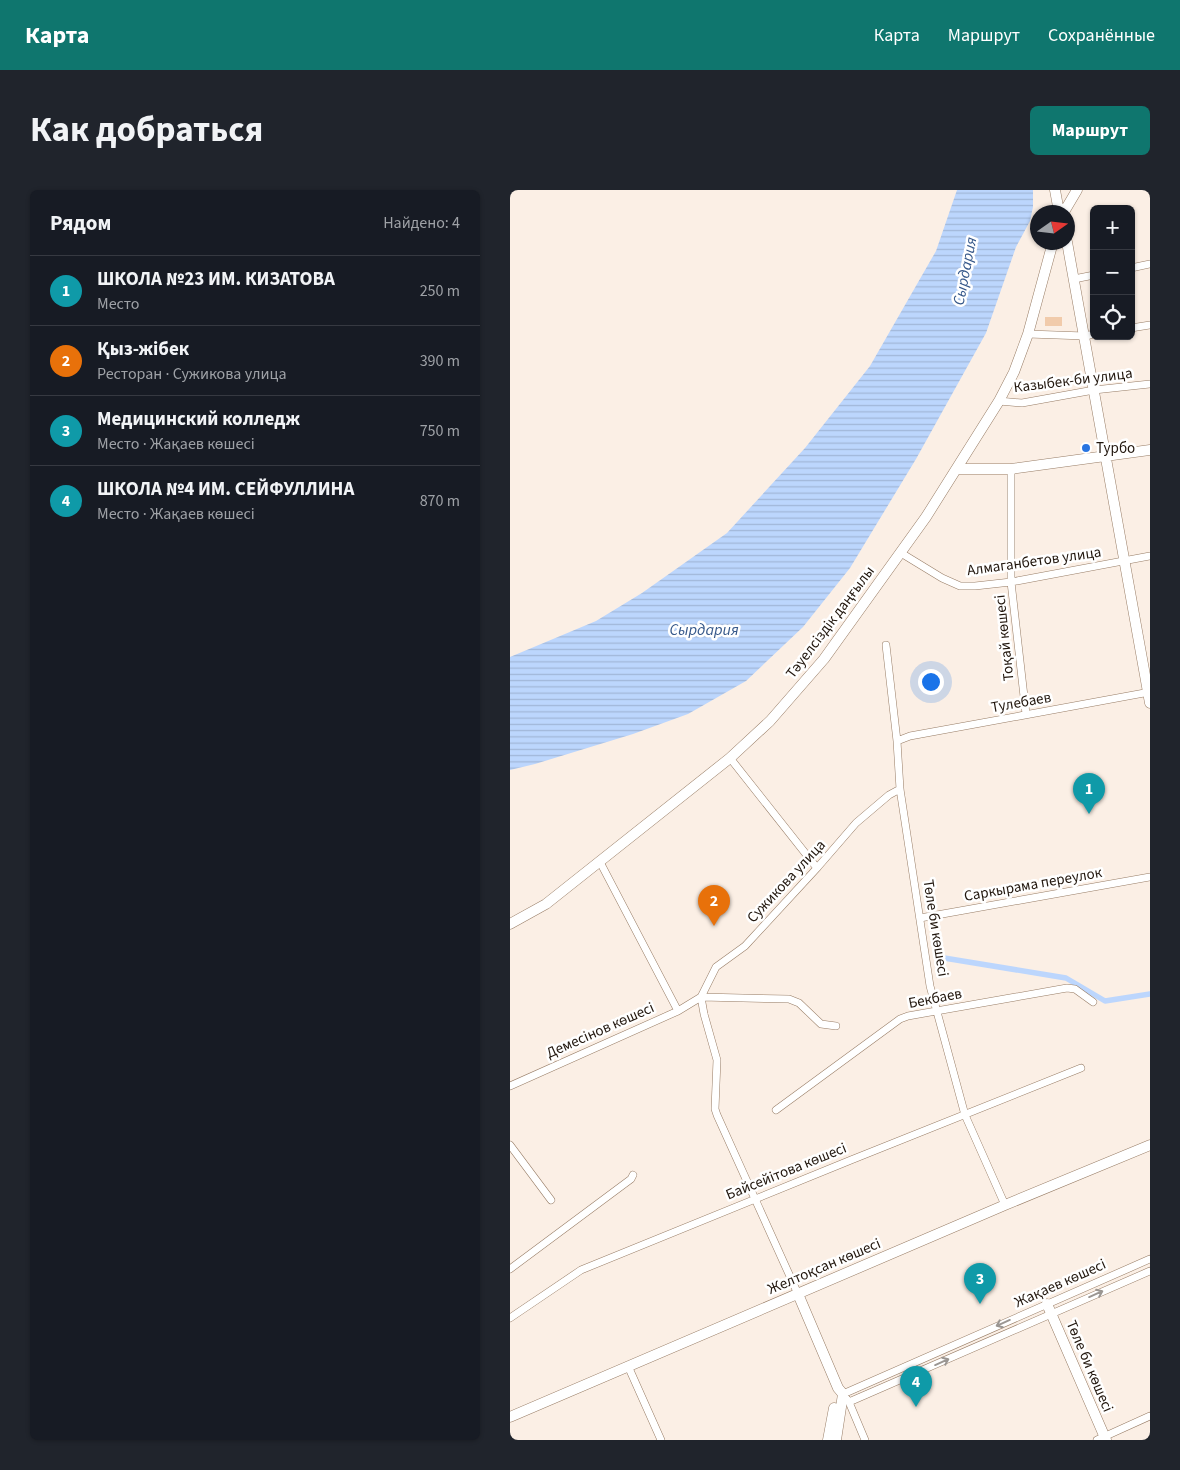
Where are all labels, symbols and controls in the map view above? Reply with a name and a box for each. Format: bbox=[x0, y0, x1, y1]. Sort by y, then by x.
text: Карта bbox=[25, 18, 89, 53]
text: Карта bbox=[874, 23, 920, 48]
text: Маршрут bbox=[948, 23, 1020, 48]
text: Сохранённые bbox=[1048, 23, 1155, 48]
text: Как добраться bbox=[30, 105, 263, 155]
button: Маршрут bbox=[1030, 106, 1150, 155]
north arrow bbox=[1030, 205, 1075, 250]
map controls bbox=[1090, 205, 1135, 340]
button: + bbox=[1090, 205, 1135, 250]
text: Рядом bbox=[50, 208, 111, 238]
text: Найдено: 4 bbox=[383, 212, 460, 234]
water label: Сырдария bbox=[948, 235, 982, 307]
button: − bbox=[1090, 250, 1135, 295]
text: ШКОЛА №23 ИМ. КИЗАТОВА bbox=[97, 266, 335, 293]
text: 1 bbox=[62, 280, 70, 302]
text: 250 m bbox=[420, 280, 460, 302]
text: Место bbox=[97, 293, 140, 315]
button: locate bbox=[1090, 295, 1135, 340]
text: Қыз-жібек bbox=[97, 336, 189, 363]
text: 2 bbox=[62, 350, 70, 372]
text: 390 m bbox=[420, 350, 460, 372]
text: Ресторан · Сужикова улица bbox=[97, 363, 287, 385]
street label: Казыбек-би улица bbox=[1012, 363, 1134, 398]
text: Медицинский колледж bbox=[97, 406, 300, 433]
text: 3 bbox=[62, 420, 70, 442]
text: 750 m bbox=[420, 420, 460, 442]
text: Место · Жақаев көшесі bbox=[97, 433, 255, 455]
place label: Турбо bbox=[1096, 438, 1135, 459]
marker: Турбо bbox=[1080, 442, 1092, 454]
text: ШКОЛА №4 ИМ. СЕЙФУЛЛИНА bbox=[97, 476, 354, 503]
text: 4 bbox=[62, 490, 70, 512]
text: 870 m bbox=[420, 490, 460, 512]
text: Место · Жақаев көшесі bbox=[97, 503, 255, 525]
street label: Алмаганбетов улица bbox=[966, 542, 1103, 581]
street label: Тәуелсіздік даңғылы bbox=[781, 562, 880, 683]
street label: Тоқай көшесі bbox=[990, 594, 1019, 682]
water label: Сырдария bbox=[669, 619, 739, 641]
your location bbox=[918, 669, 944, 695]
street label: Тулебаев bbox=[989, 687, 1053, 718]
pin: 1 bbox=[1073, 773, 1105, 814]
street label: Сужикова улица bbox=[742, 835, 830, 928]
street label: Саркырама переулок bbox=[962, 862, 1104, 907]
street label: Төле би көшесі bbox=[917, 878, 954, 978]
pin: 2 bbox=[698, 885, 730, 926]
street label: Бекбаев bbox=[907, 983, 964, 1014]
street label: Демесінов көшесі bbox=[543, 997, 658, 1064]
street label: Байсейітова көшесі bbox=[723, 1138, 850, 1205]
street label: Желтоқсан көшесі bbox=[764, 1233, 884, 1300]
street label: Жақаев көшесі bbox=[1011, 1254, 1109, 1313]
pin: 3 bbox=[964, 1263, 996, 1304]
one-way arrow bbox=[1088, 1289, 1103, 1299]
street label: Төле би көшесі bbox=[1061, 1317, 1118, 1415]
one-way arrow bbox=[996, 1319, 1011, 1329]
one-way arrow bbox=[934, 1356, 949, 1366]
pin: 4 bbox=[900, 1366, 932, 1407]

